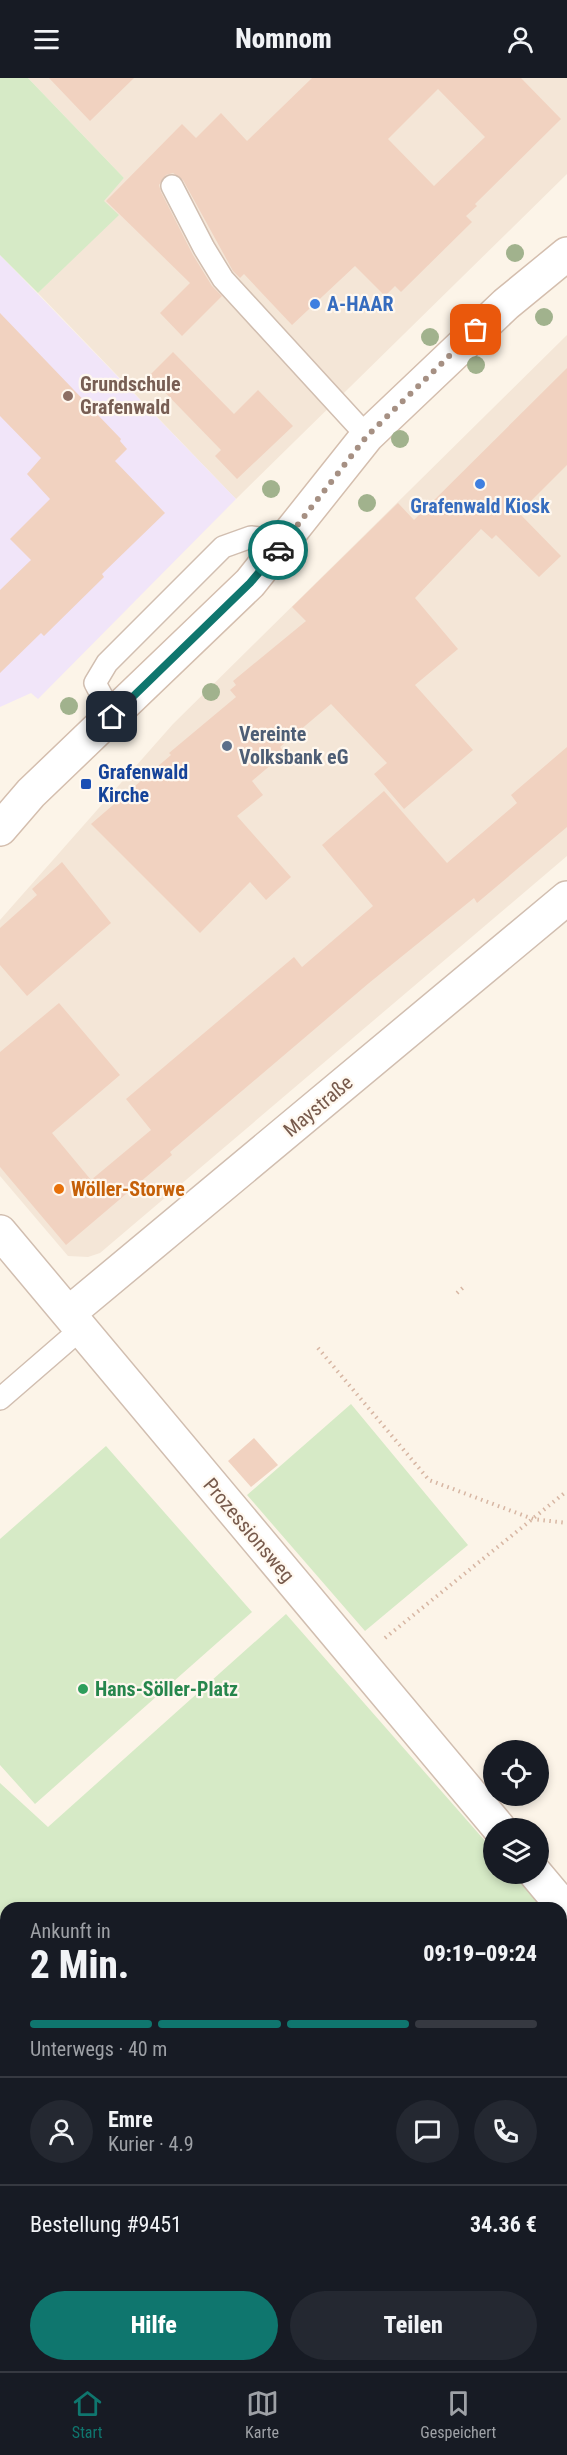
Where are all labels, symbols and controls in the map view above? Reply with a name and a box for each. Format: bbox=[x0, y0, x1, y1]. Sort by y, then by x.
icon: menu bbox=[30, 23, 63, 56]
text: Nomnom bbox=[235, 23, 332, 55]
icon: person bbox=[504, 23, 537, 56]
place label: A-HAAR bbox=[327, 292, 394, 316]
marker: A-HAAR bbox=[308, 297, 322, 311]
pin bbox=[450, 304, 501, 355]
icon: bag bbox=[459, 313, 492, 346]
place label: Grundschule Grafenwald bbox=[80, 372, 181, 419]
marker: Grundschule Grafenwald bbox=[61, 389, 75, 403]
marker: Grafenwald Kiosk bbox=[473, 477, 487, 491]
place label: Grafenwald Kiosk bbox=[410, 494, 550, 518]
courier bbox=[248, 520, 308, 580]
icon: car bbox=[262, 534, 295, 567]
pin bbox=[86, 691, 137, 742]
icon: home bbox=[95, 700, 128, 733]
place label: Vereinte Volksbank eG bbox=[239, 722, 348, 769]
marker: Vereinte Volksbank eG bbox=[220, 739, 234, 753]
place label: Grafenwald Kirche bbox=[98, 760, 188, 807]
marker: Grafenwald Kirche bbox=[79, 777, 93, 791]
street label: Maystraße bbox=[278, 1070, 358, 1142]
place label: Wöller-Storwe bbox=[71, 1177, 185, 1201]
marker: Wöller-Storwe bbox=[52, 1182, 66, 1196]
street label: Prozessionsweg bbox=[198, 1473, 300, 1587]
place label: Hans-Söller-Platz bbox=[95, 1677, 238, 1701]
marker: Hans-Söller-Platz bbox=[76, 1682, 90, 1696]
map controls bbox=[483, 1740, 549, 1884]
button: locate bbox=[483, 1740, 549, 1806]
button: layers bbox=[483, 1818, 549, 1884]
text: Ankunft in bbox=[30, 1919, 111, 1943]
text: 09:19–09:24 bbox=[423, 1941, 537, 1966]
text: 2 Min. bbox=[30, 1942, 129, 1988]
text: Unterwegs · 40 m bbox=[30, 2037, 167, 2061]
button: person bbox=[30, 2100, 93, 2163]
button: chat bbox=[396, 2100, 459, 2163]
button: phone bbox=[474, 2100, 537, 2163]
text: Emre bbox=[108, 2107, 153, 2132]
text: Kurier · 4.9 bbox=[108, 2132, 194, 2156]
text: Bestellung #9451 bbox=[30, 2212, 182, 2237]
text: 34.36 € bbox=[470, 2212, 537, 2237]
button: Hilfe bbox=[30, 2291, 278, 2360]
button: Teilen bbox=[290, 2291, 537, 2360]
tab: Start bbox=[71, 2387, 104, 2442]
tab: Karte bbox=[245, 2387, 279, 2442]
tab: Gespeichert bbox=[420, 2387, 496, 2442]

